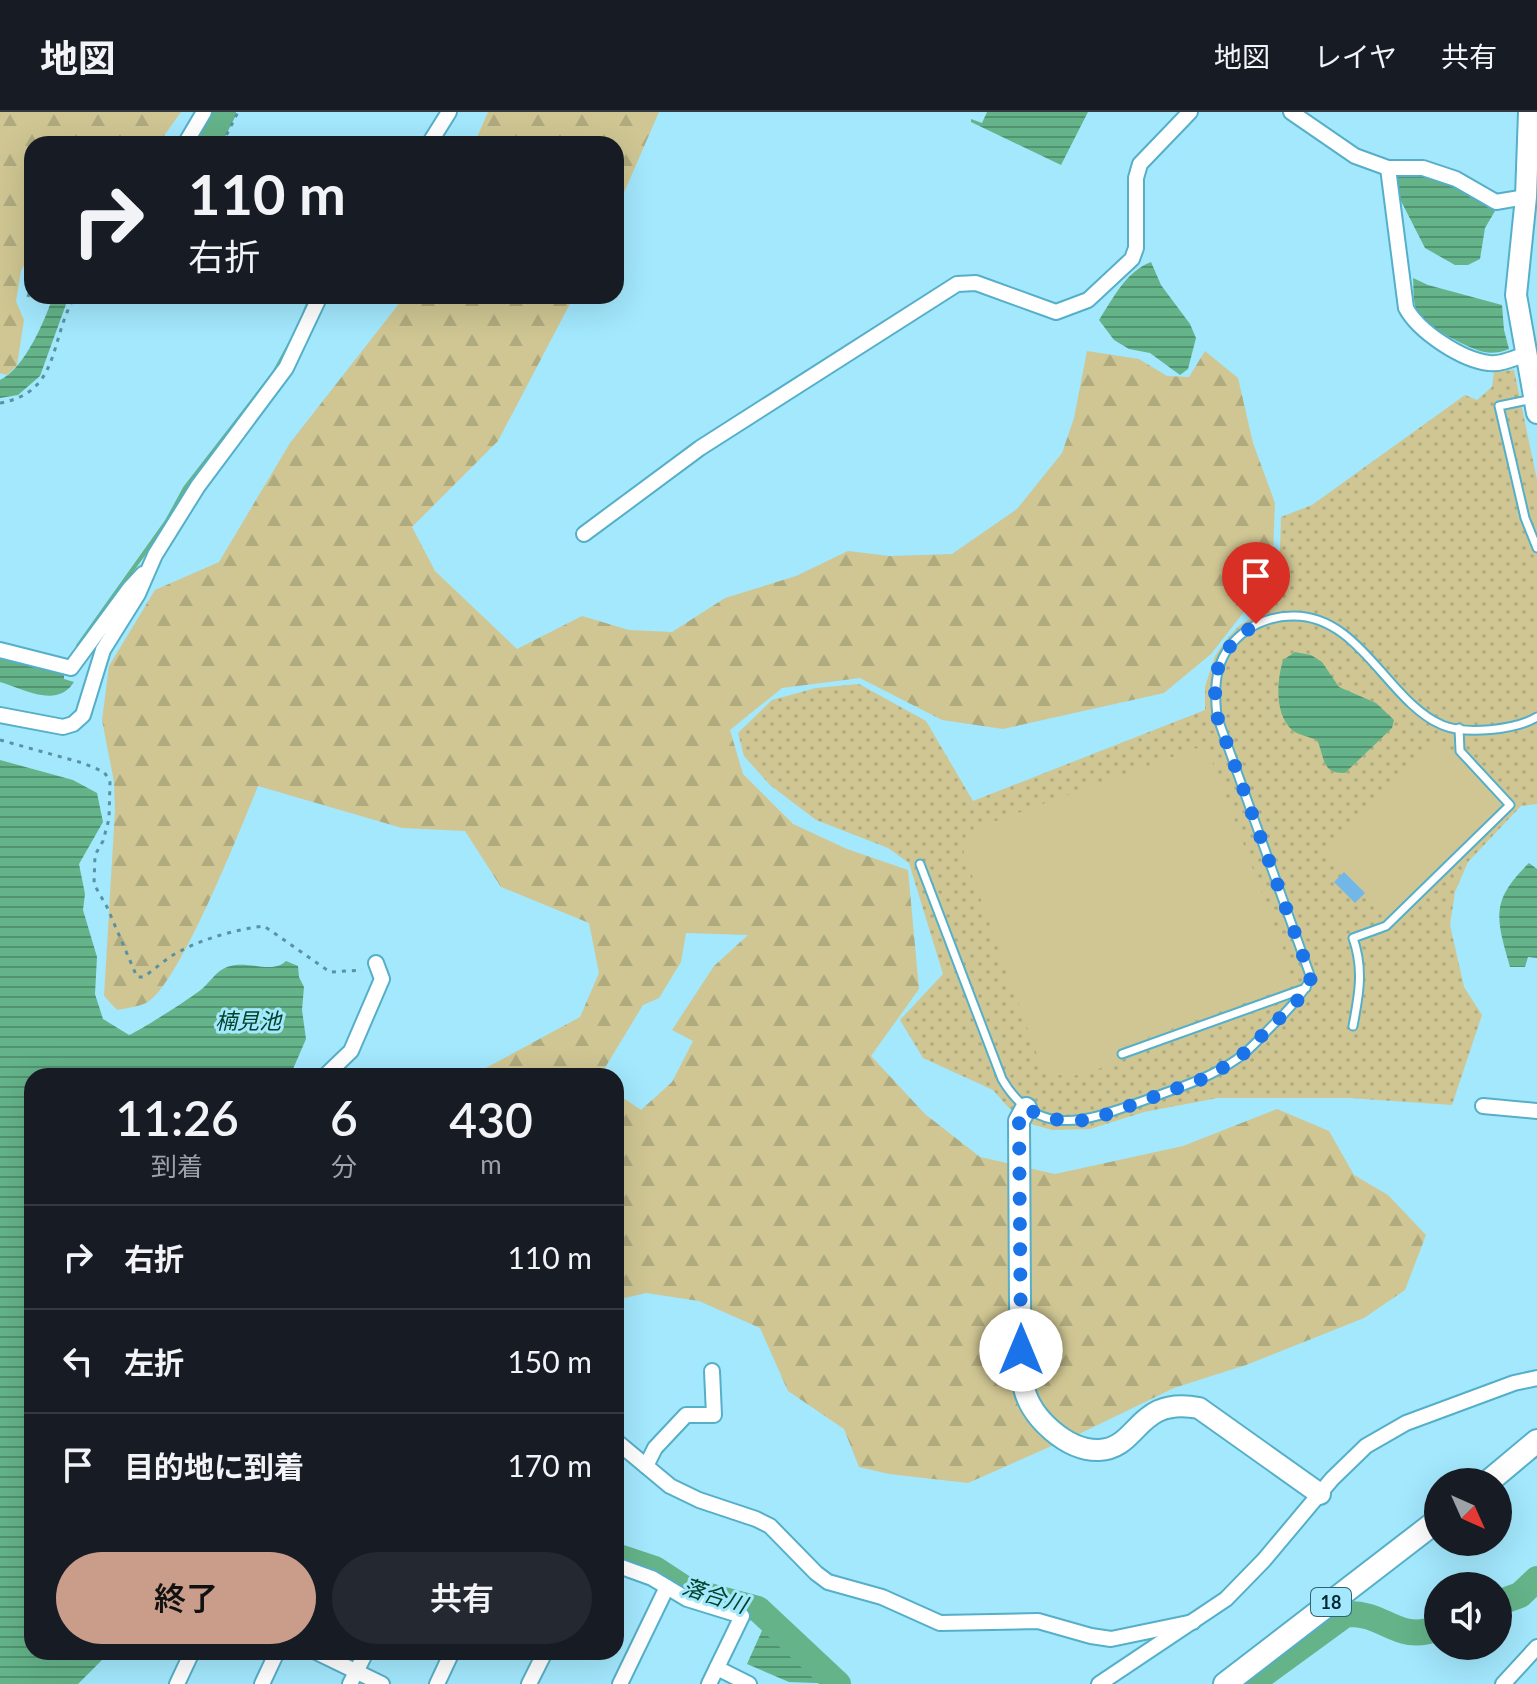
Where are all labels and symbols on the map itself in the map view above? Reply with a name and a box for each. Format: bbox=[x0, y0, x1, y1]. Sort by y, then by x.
pin bbox=[1222, 542, 1290, 624]
water label: 楠見池 bbox=[215, 1007, 283, 1034]
position arrow bbox=[979, 1308, 1063, 1392]
north arrow bbox=[1424, 1468, 1512, 1556]
water label: 落合川 bbox=[679, 1572, 752, 1619]
road number: 18 bbox=[1311, 1588, 1351, 1616]

